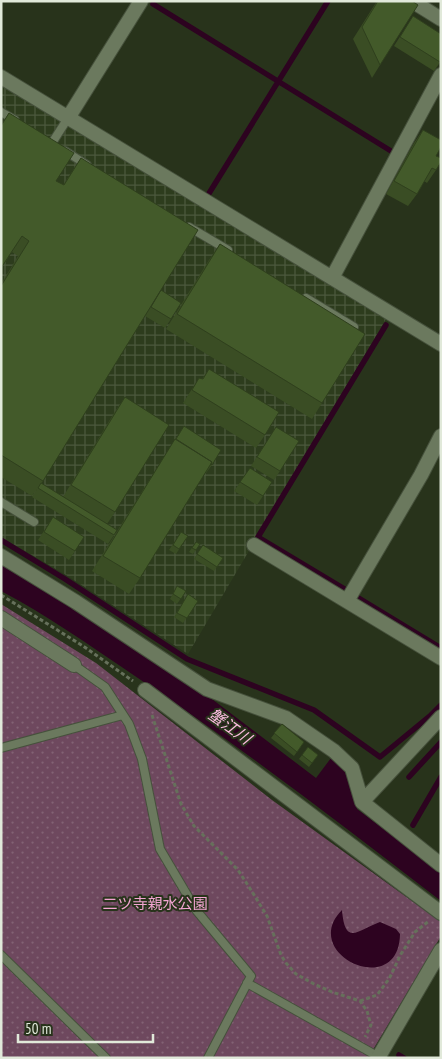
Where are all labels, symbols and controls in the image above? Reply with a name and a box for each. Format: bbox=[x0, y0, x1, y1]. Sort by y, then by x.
water label: 蟹江川 bbox=[205, 704, 257, 749]
park label: 二ツ寺親水公園 bbox=[102, 894, 208, 913]
scale bar bbox=[18, 1012, 152, 1044]
text: 50 m bbox=[25, 1019, 51, 1038]

